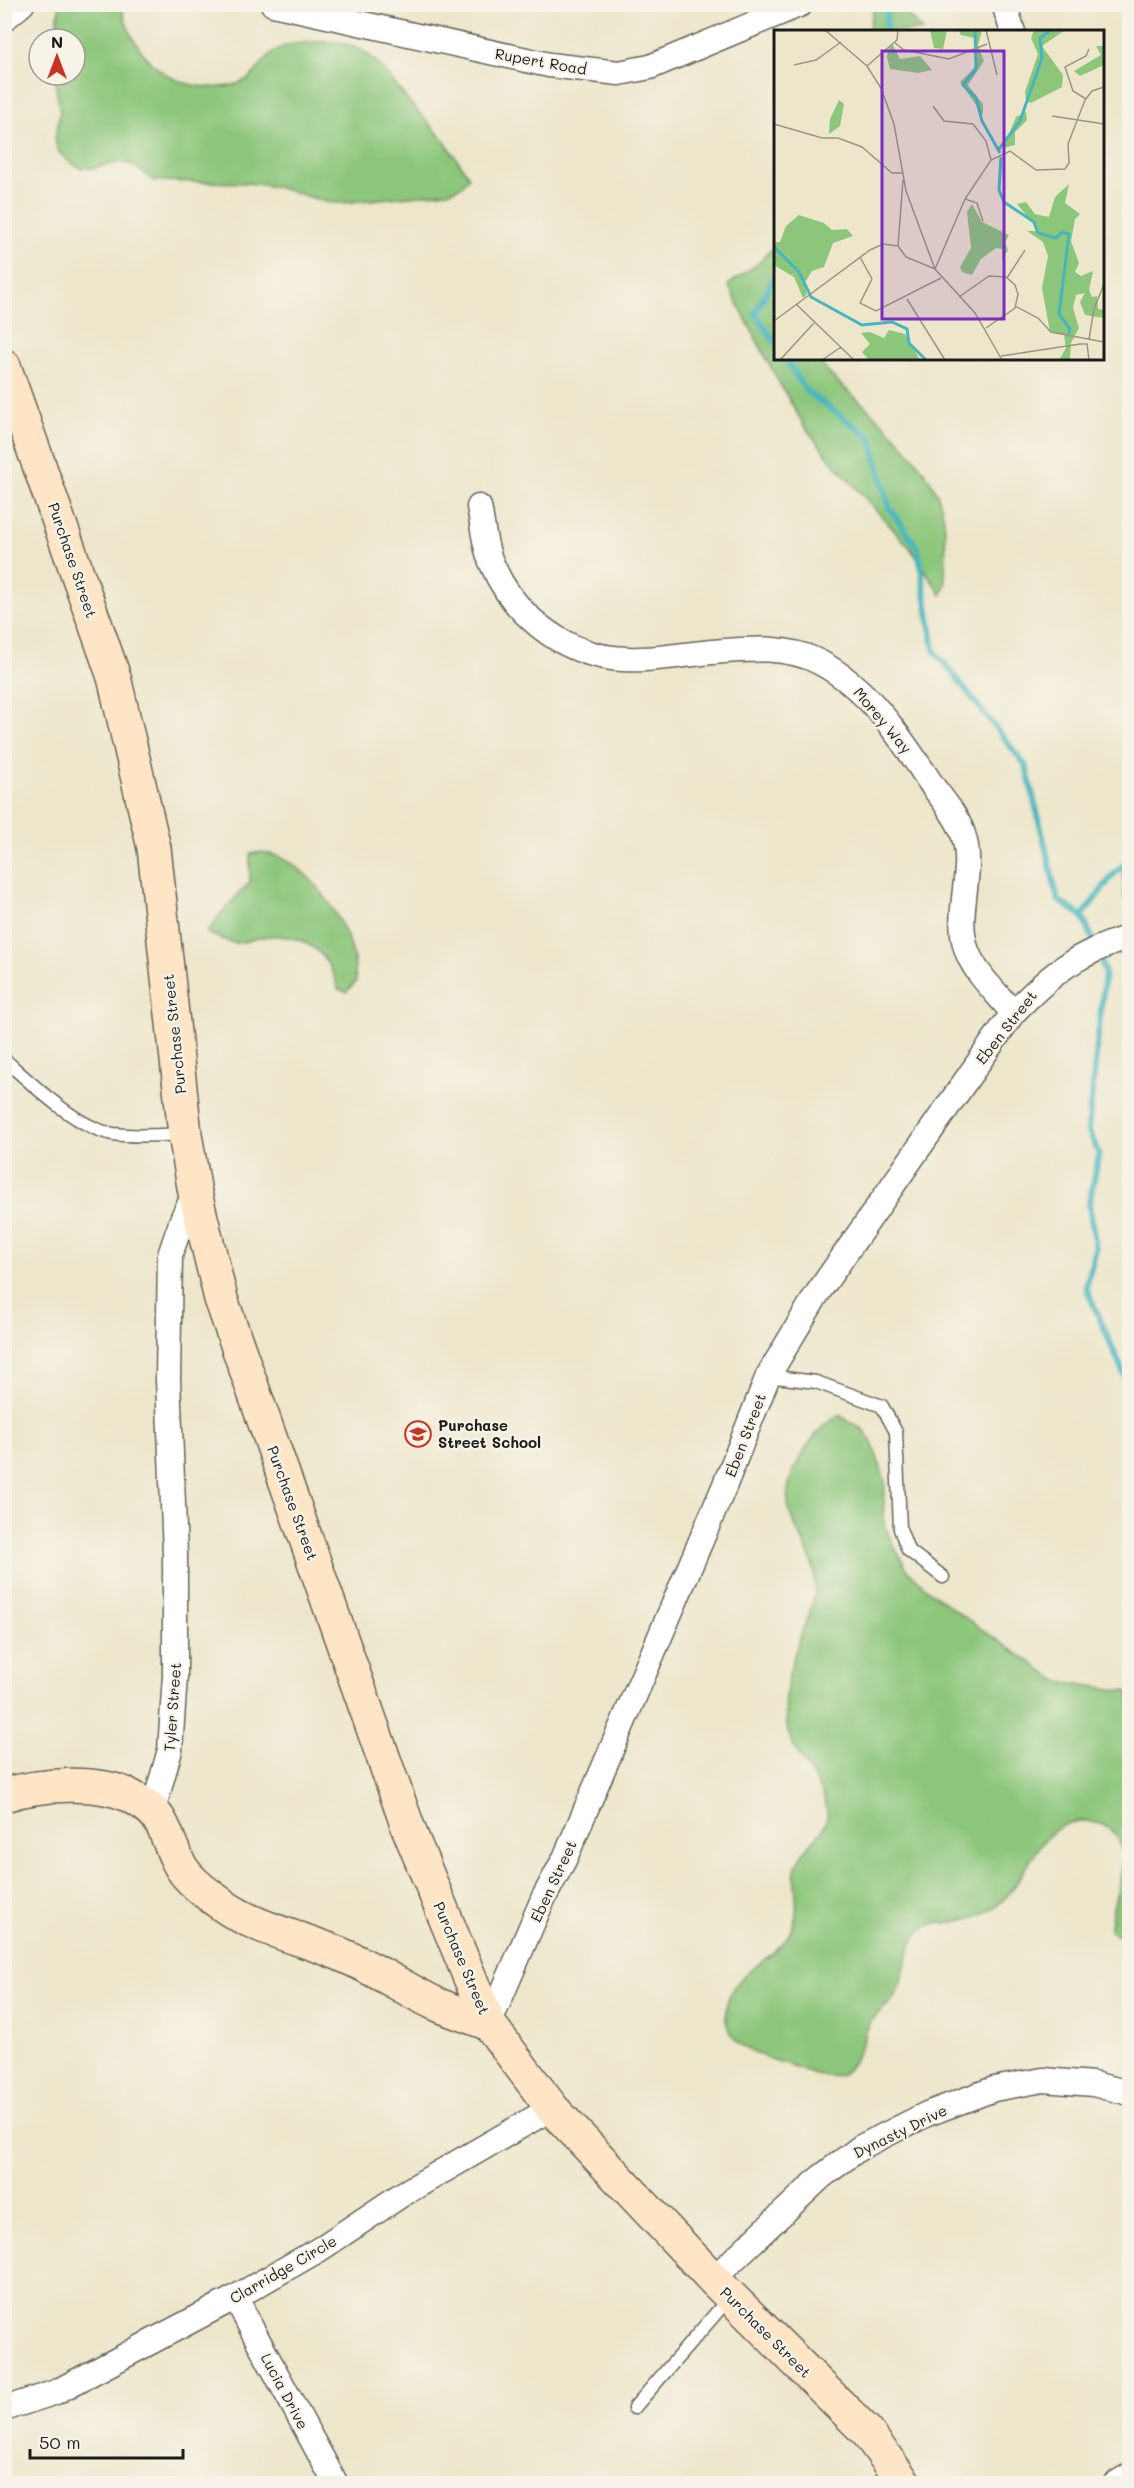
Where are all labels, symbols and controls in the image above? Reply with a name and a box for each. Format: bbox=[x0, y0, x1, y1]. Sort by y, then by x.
north arrow bbox=[27, 27, 87, 87]
inset map bbox=[774, 30, 1104, 360]
text: N bbox=[51, 31, 63, 52]
street label: Rupert Road bbox=[494, 43, 588, 79]
street label: Purchase Street bbox=[44, 500, 102, 620]
street label: Morey Way bbox=[849, 683, 917, 757]
street label: Purchase Street bbox=[158, 973, 190, 1095]
street label: Eben Street bbox=[971, 986, 1041, 1068]
street label: Eben Street bbox=[720, 1390, 770, 1480]
place label: Purchase Street School bbox=[438, 1415, 541, 1452]
school or university icon: Purchase Street School bbox=[403, 1419, 433, 1449]
street label: Purchase Street bbox=[263, 1443, 323, 1563]
street label: Tyler Street bbox=[159, 1662, 185, 1752]
street label: Eben Street bbox=[525, 1837, 581, 1925]
street label: Purchase Street bbox=[429, 1899, 495, 2017]
street label: Dynasty Drive bbox=[850, 2100, 950, 2162]
street label: Clarridge Circle bbox=[226, 2230, 340, 2308]
street label: Purchase Street bbox=[716, 2282, 816, 2382]
street label: Lucia Drive bbox=[257, 2350, 313, 2432]
scale bar bbox=[30, 2422, 183, 2460]
text: 50 m bbox=[39, 2430, 81, 2454]

